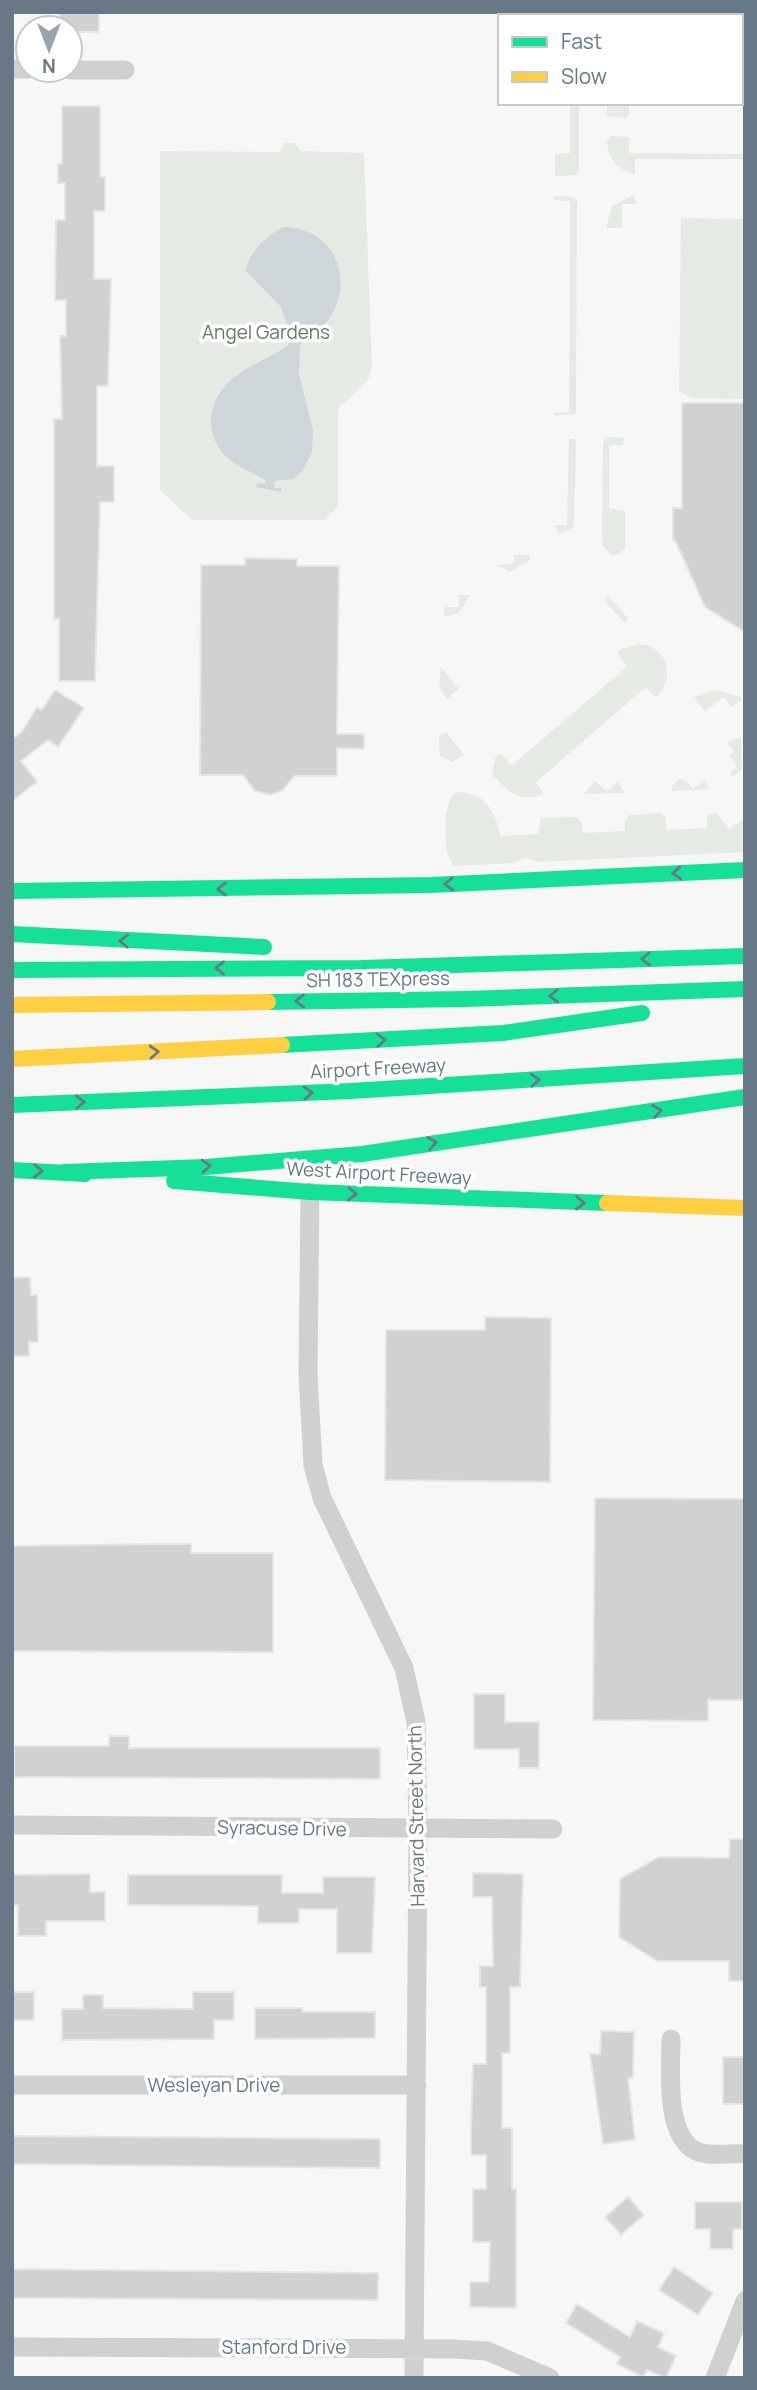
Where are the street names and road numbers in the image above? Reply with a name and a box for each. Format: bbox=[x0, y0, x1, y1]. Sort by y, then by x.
street label: SH 183 TEXpress bbox=[306, 965, 450, 993]
street label: Airport Freeway bbox=[309, 1051, 447, 1085]
street label: West Airport Freeway bbox=[286, 1155, 472, 1191]
street label: Harvard Street North bbox=[401, 1725, 431, 1907]
street label: Syracuse Drive bbox=[217, 1814, 347, 1842]
street label: Wesleyan Drive bbox=[148, 2072, 280, 2098]
street label: Stanford Drive bbox=[222, 2334, 346, 2360]

